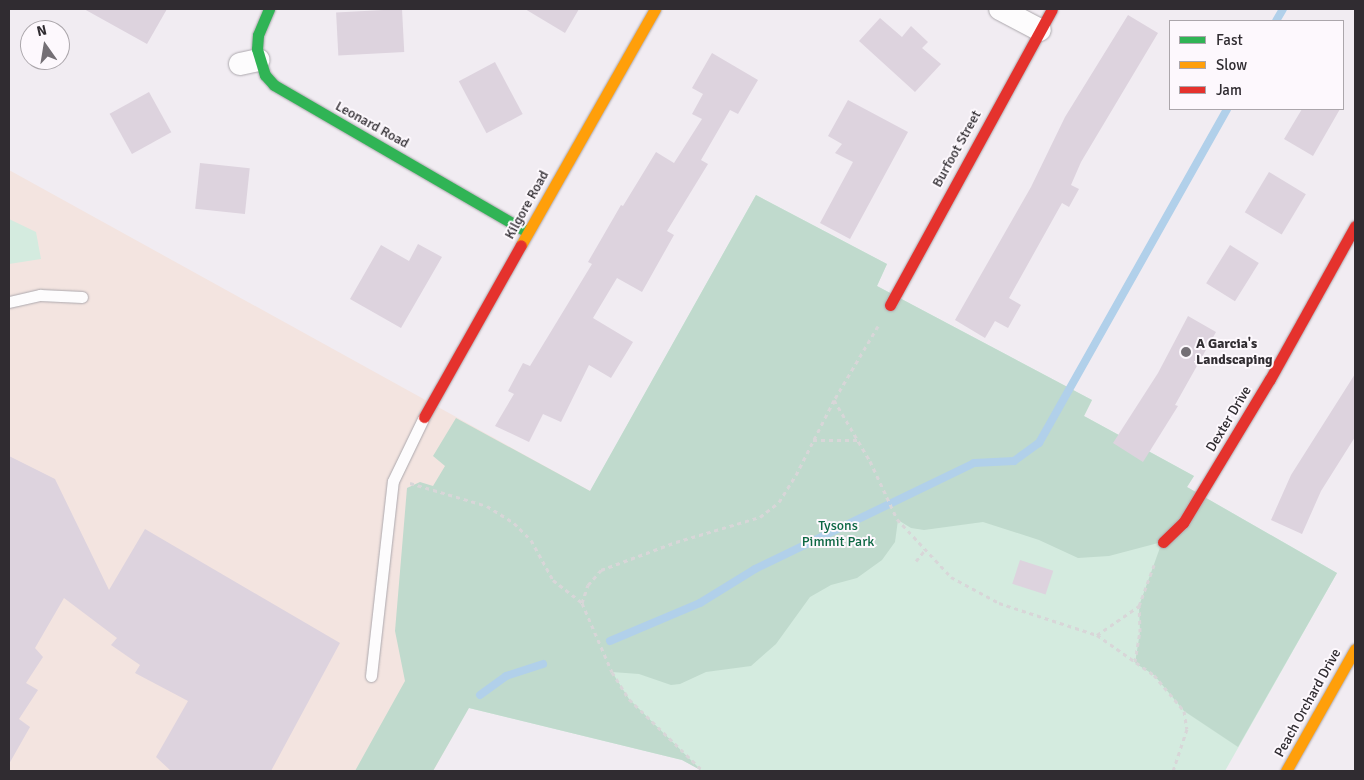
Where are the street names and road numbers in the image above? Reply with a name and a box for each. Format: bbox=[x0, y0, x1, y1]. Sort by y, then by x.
street label: Leonard Road bbox=[332, 98, 412, 152]
street label: Burfoot Street bbox=[929, 108, 985, 190]
street label: Kilgore Road bbox=[501, 168, 553, 242]
street label: Dexter Drive bbox=[1203, 383, 1255, 455]
street label: Peach Orchard Drive bbox=[1271, 646, 1345, 760]

